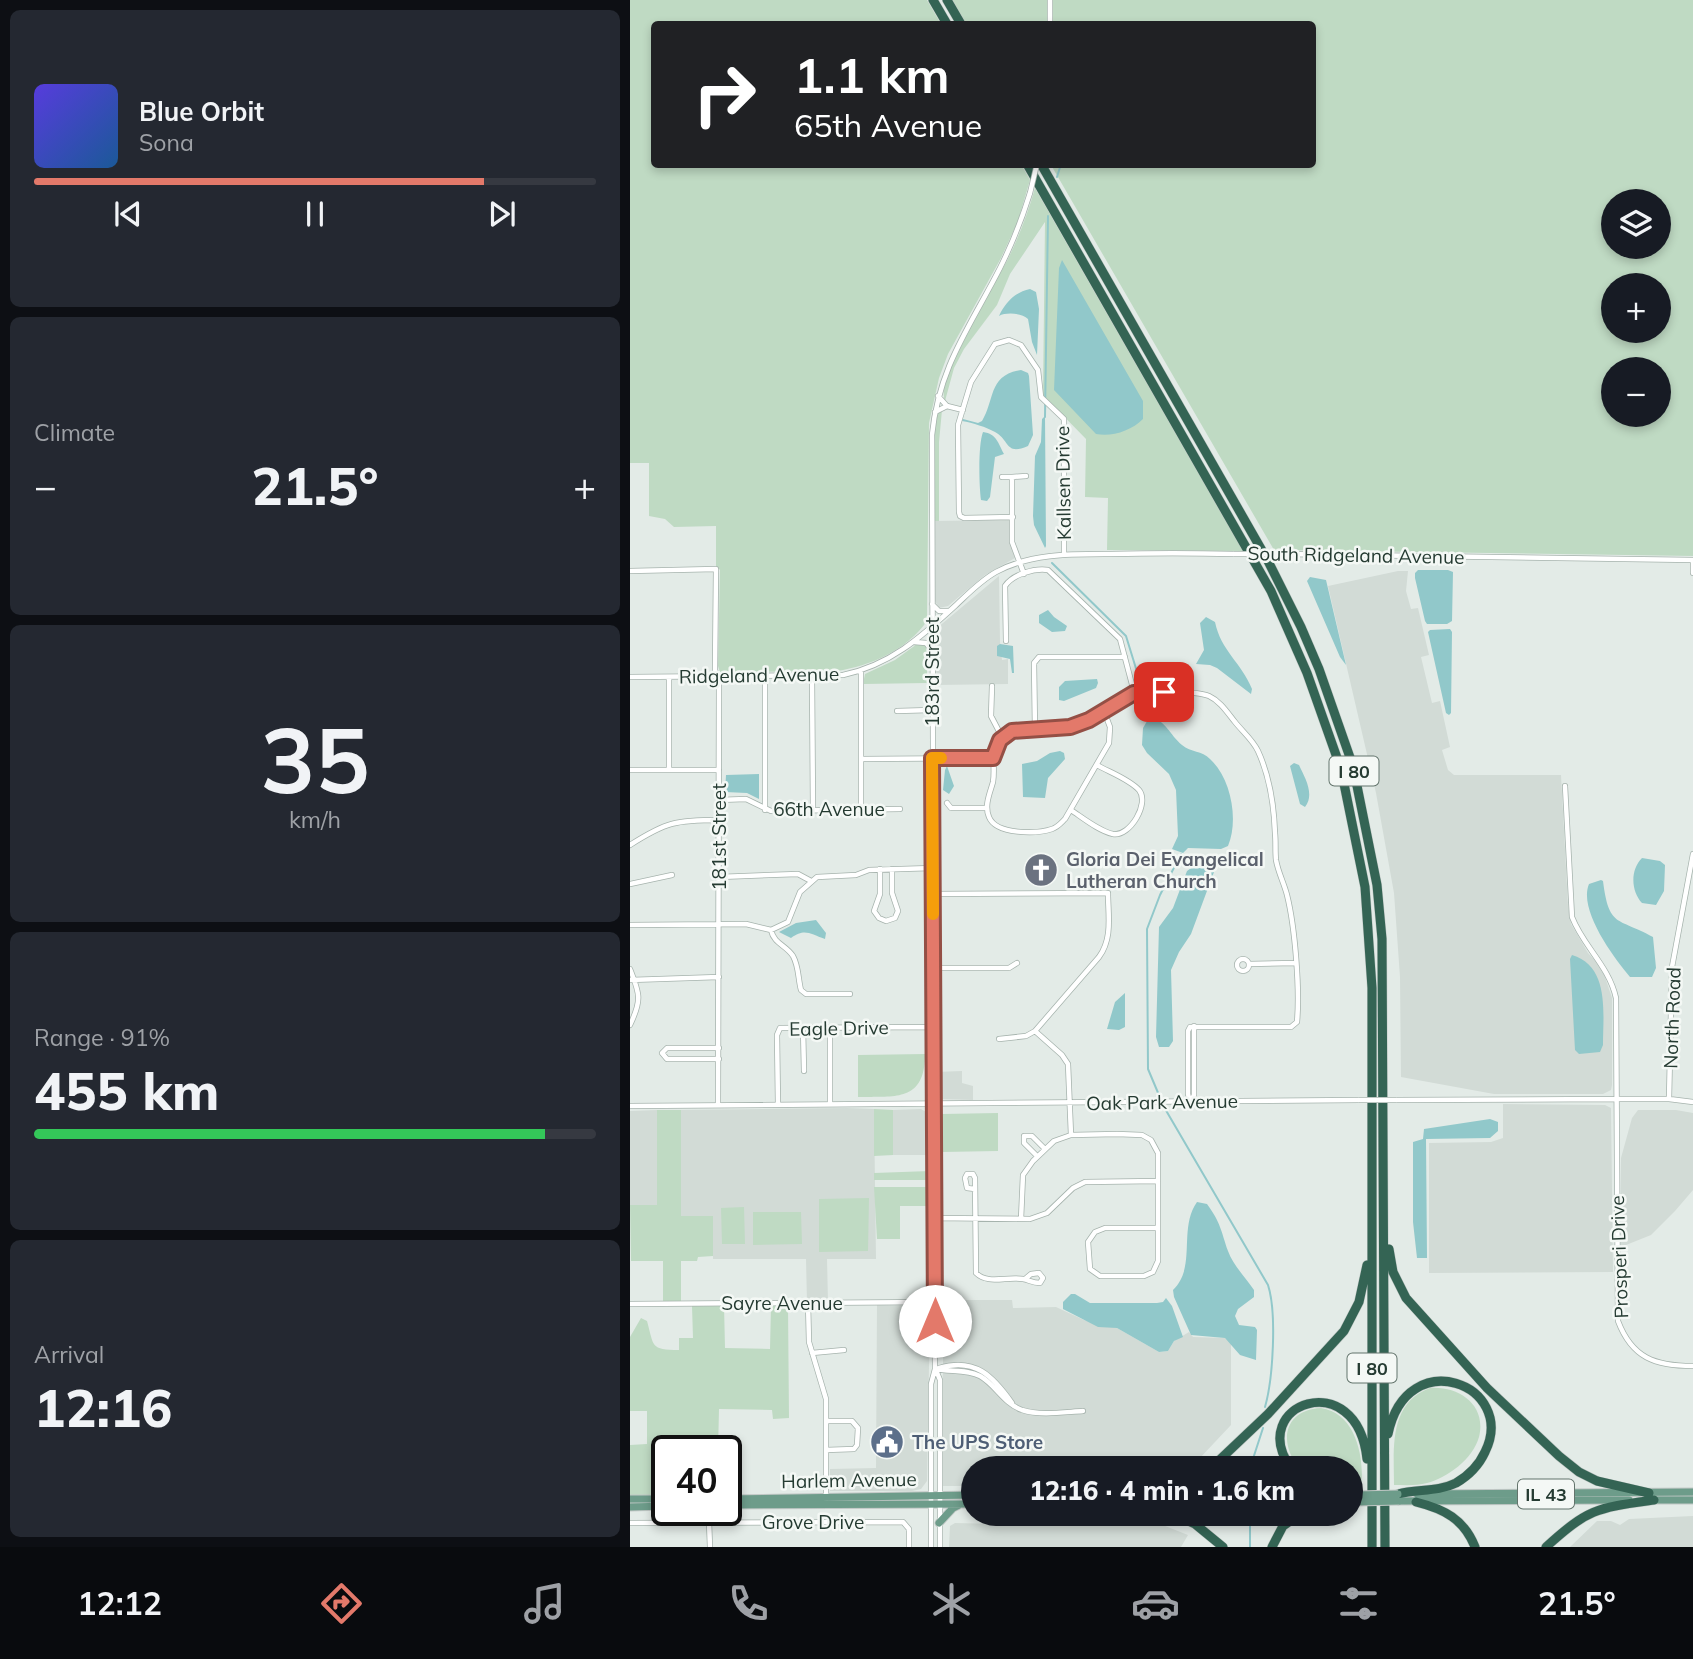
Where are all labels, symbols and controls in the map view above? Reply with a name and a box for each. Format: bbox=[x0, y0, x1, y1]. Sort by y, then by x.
text: 1.1 km bbox=[794, 44, 949, 105]
icon: right bbox=[679, 49, 770, 140]
text: Blue Orbit bbox=[139, 95, 264, 128]
text: 65th Avenue bbox=[794, 105, 982, 145]
text: Sona bbox=[139, 128, 194, 157]
map controls bbox=[1601, 189, 1671, 427]
button: layers bbox=[1601, 189, 1671, 259]
icon: previous bbox=[109, 195, 147, 233]
icon: pause bbox=[296, 195, 334, 233]
icon: next bbox=[483, 195, 521, 233]
button: + bbox=[1601, 273, 1671, 343]
button: − bbox=[1601, 357, 1671, 427]
text: Climate bbox=[34, 418, 115, 447]
street label: Kallsen Drive bbox=[1050, 426, 1076, 540]
text: 21.5° bbox=[251, 453, 379, 518]
text: − bbox=[34, 462, 57, 510]
text: + bbox=[573, 462, 596, 510]
street label: South Ridgeland Avenue bbox=[1247, 541, 1465, 569]
street label: 183rd Street bbox=[920, 617, 944, 727]
street label: Ridgeland Avenue bbox=[679, 662, 839, 688]
pin bbox=[1134, 662, 1194, 722]
icon: arrive bbox=[1145, 673, 1183, 711]
text: 35 bbox=[260, 702, 370, 816]
road number: I 80 bbox=[1330, 756, 1378, 786]
street label: 181st Street bbox=[707, 783, 731, 891]
street label: 66th Avenue bbox=[773, 797, 885, 821]
text: km/h bbox=[289, 805, 341, 834]
place label: Gloria Dei Evangelical Lutheran Church bbox=[1066, 847, 1264, 893]
church icon: Gloria Dei Evangelical Lutheran Church bbox=[1022, 851, 1060, 889]
street label: North Road bbox=[1658, 967, 1686, 1069]
street label: Eagle Drive bbox=[789, 1015, 889, 1041]
text: Range · 91% bbox=[34, 1023, 170, 1052]
text: 455 km bbox=[34, 1058, 219, 1123]
street label: Oak Park Avenue bbox=[1086, 1089, 1238, 1115]
street label: Prosperi Drive bbox=[1605, 1195, 1633, 1319]
position arrow bbox=[898, 1284, 972, 1358]
street label: Sayre Avenue bbox=[721, 1291, 843, 1315]
text: Arrival bbox=[34, 1340, 104, 1369]
road number: I 80 bbox=[1348, 1353, 1396, 1382]
text: 12:16 bbox=[34, 1375, 172, 1440]
public building icon: The UPS Store bbox=[868, 1423, 906, 1461]
place label: The UPS Store bbox=[912, 1430, 1043, 1454]
speed limit sign: 40 bbox=[651, 1435, 742, 1526]
street label: Harlem Avenue bbox=[781, 1467, 917, 1493]
text: 12:16 · 4 min · 1.6 km bbox=[1029, 1474, 1295, 1507]
road number: IL 43 bbox=[1518, 1479, 1574, 1508]
street label: Grove Drive bbox=[762, 1510, 864, 1534]
icon: directions bbox=[317, 1579, 366, 1628]
icon: music bbox=[520, 1579, 569, 1628]
icon: phone bbox=[724, 1579, 773, 1628]
icon: climate bbox=[927, 1579, 976, 1628]
icon: car bbox=[1131, 1579, 1180, 1628]
icon: filters bbox=[1334, 1579, 1383, 1628]
text: 12:12 bbox=[77, 1583, 162, 1623]
text: 21.5° bbox=[1538, 1583, 1616, 1623]

